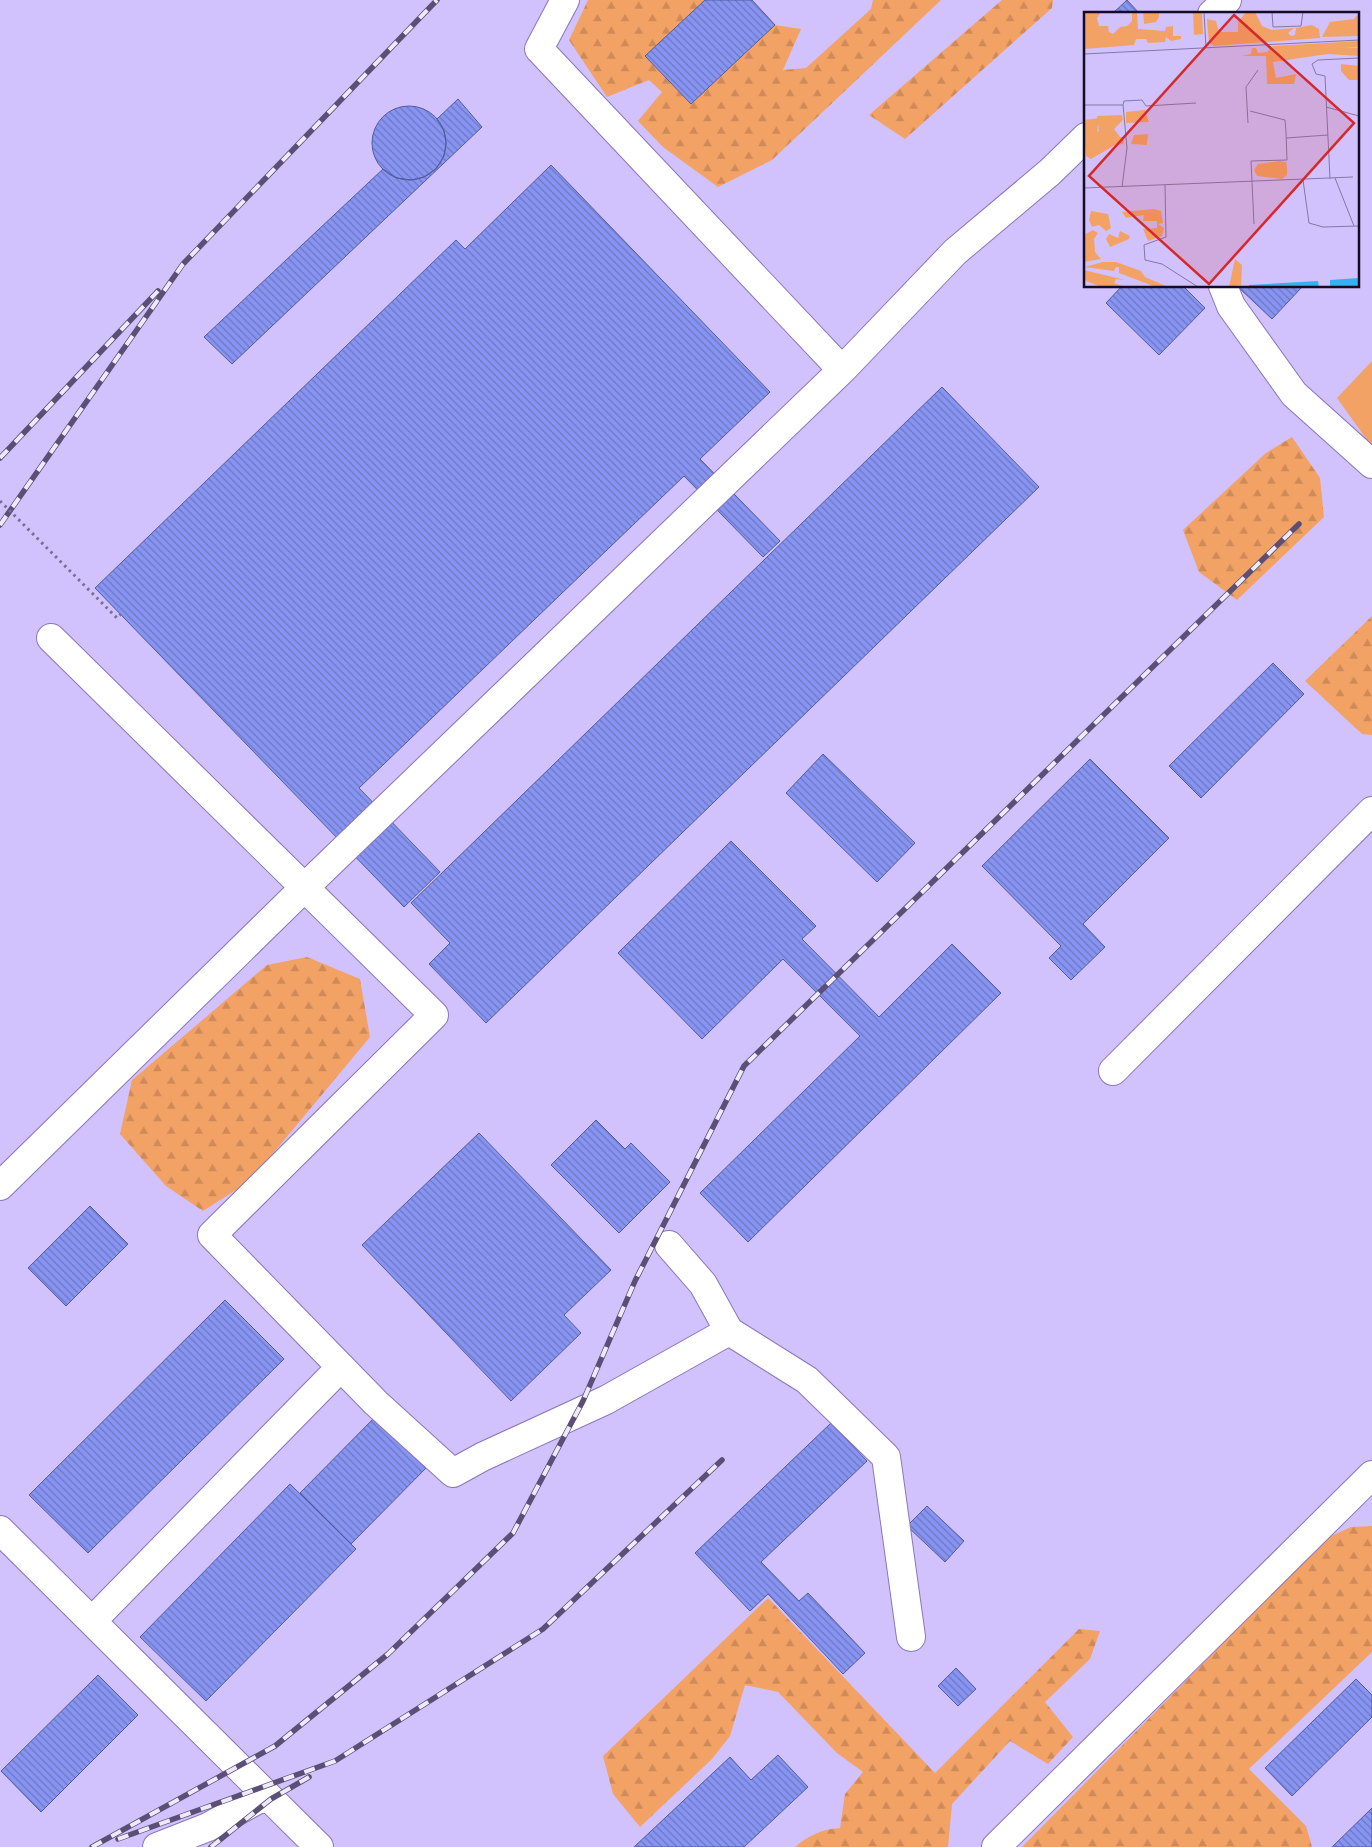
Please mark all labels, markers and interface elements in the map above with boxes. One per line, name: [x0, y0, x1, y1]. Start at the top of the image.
inset map: [1084, 12, 1360, 288]

